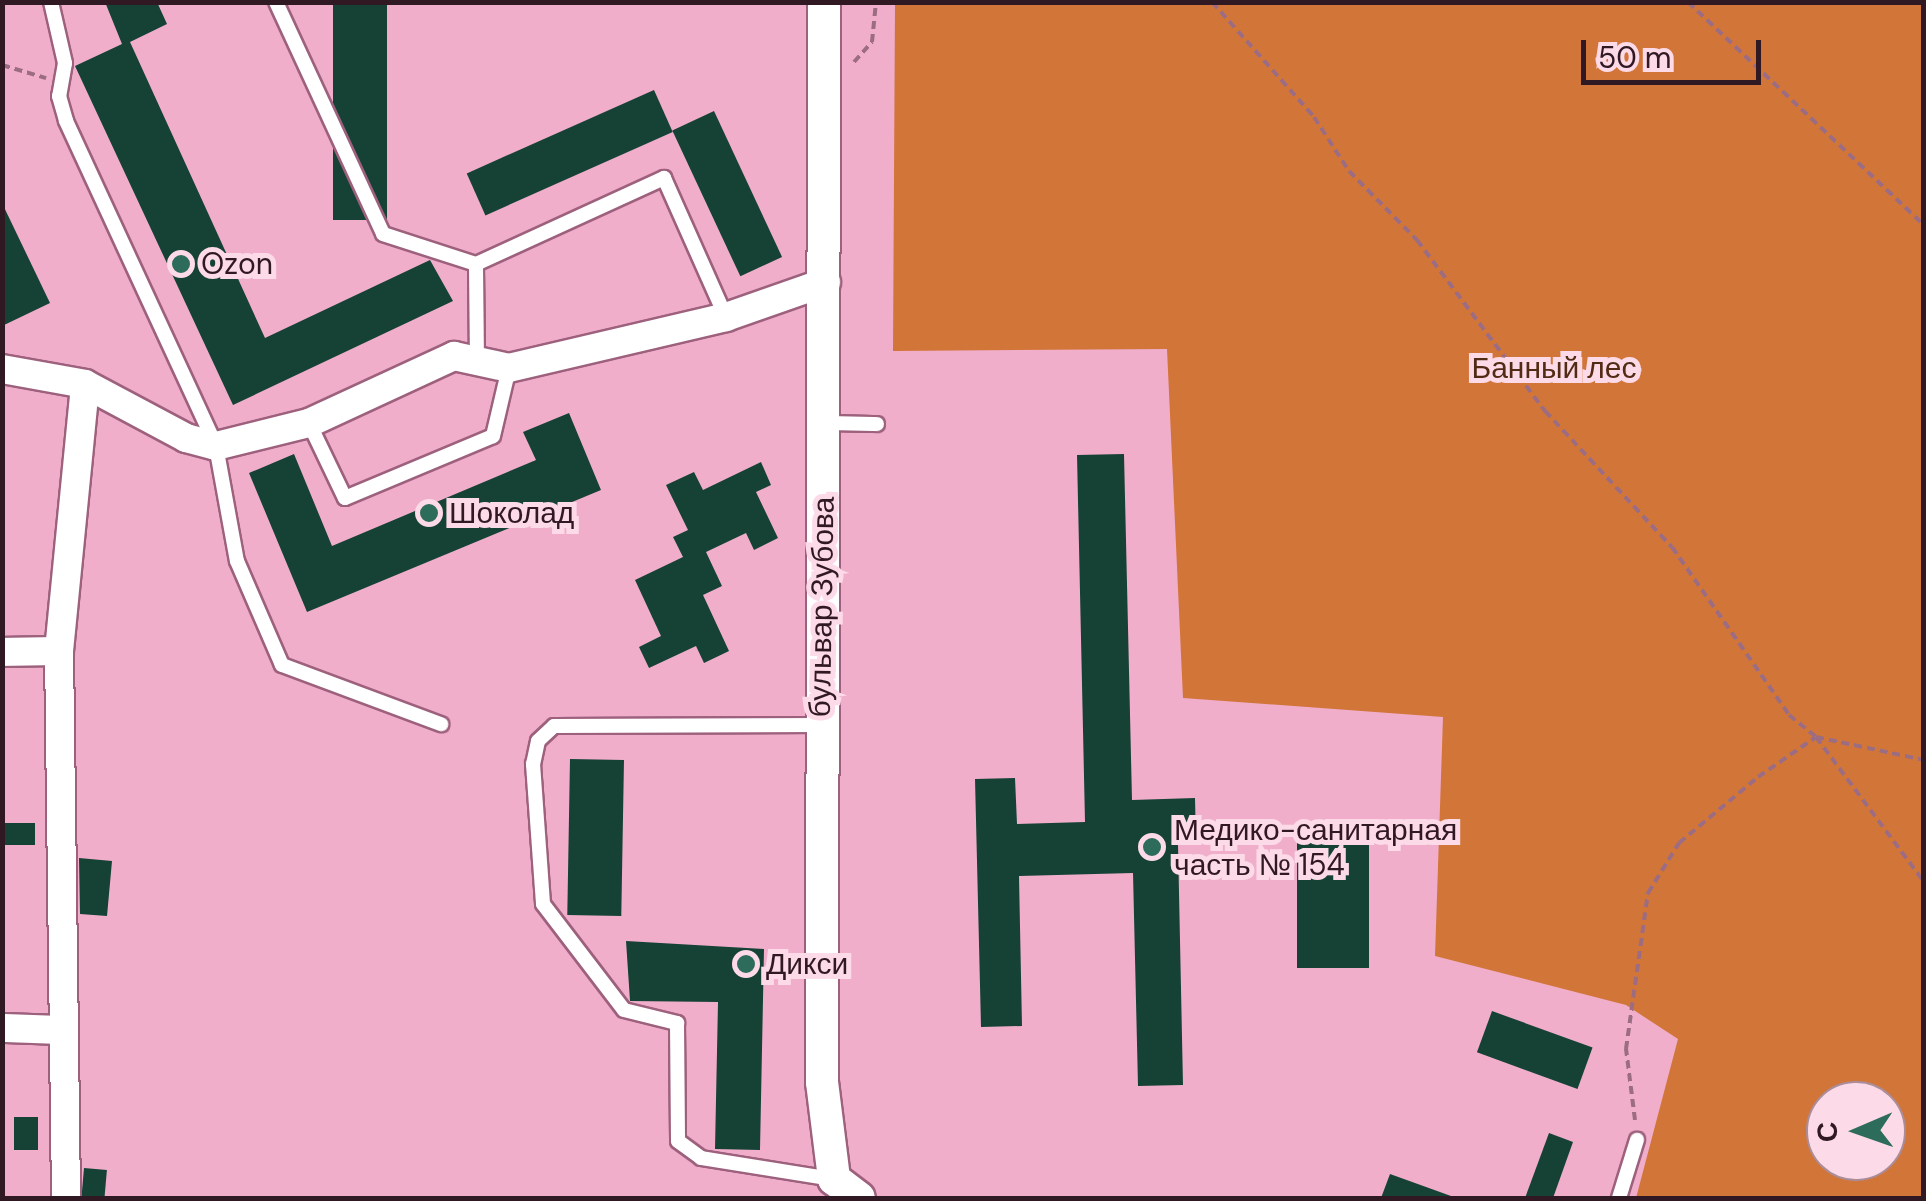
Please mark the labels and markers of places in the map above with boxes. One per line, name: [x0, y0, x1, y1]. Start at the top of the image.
place label: Ozon: [201, 246, 273, 282]
marker: Ozon: [170, 253, 192, 275]
place label: Шоколад: [449, 495, 574, 531]
marker: Шоколад: [418, 502, 440, 524]
place label: Медико-санитарная часть № 154: [1174, 812, 1457, 882]
marker: Медико-санитарная часть № 154: [1139, 834, 1165, 860]
place label: Дикси: [766, 946, 848, 982]
marker: Дикси: [735, 953, 757, 975]

